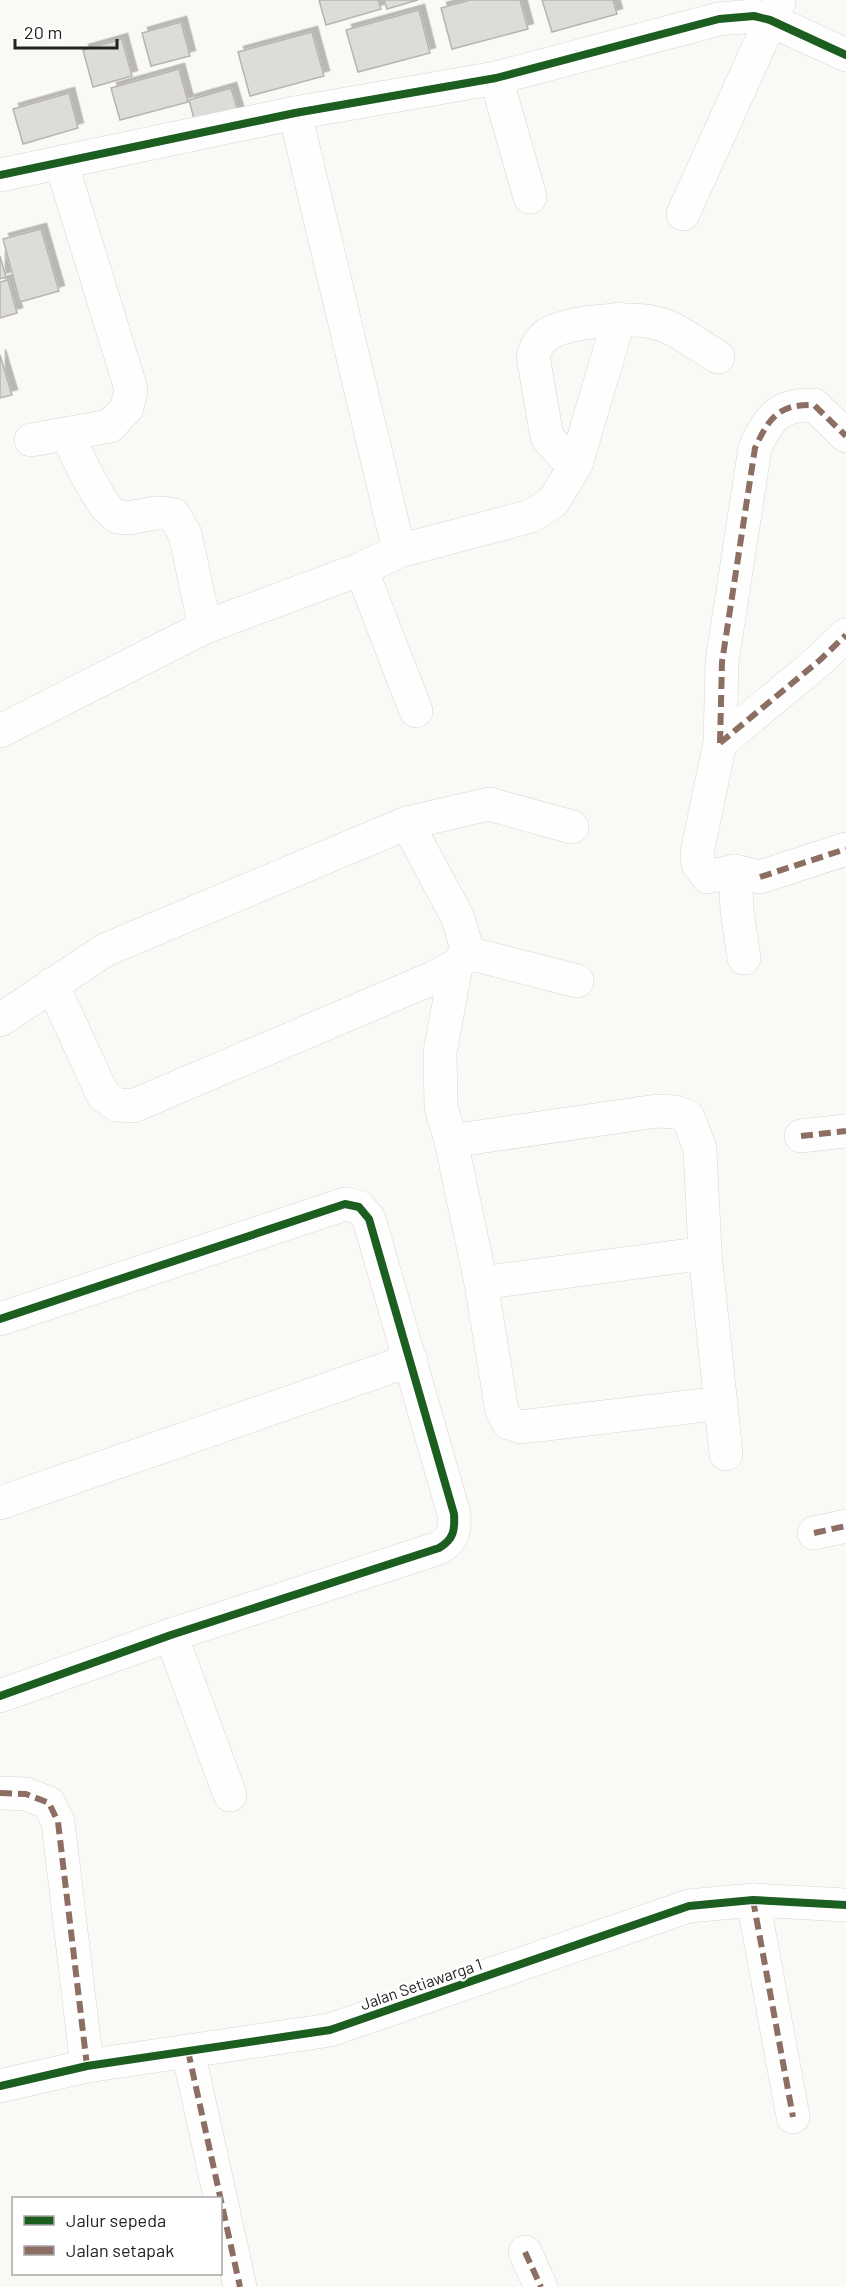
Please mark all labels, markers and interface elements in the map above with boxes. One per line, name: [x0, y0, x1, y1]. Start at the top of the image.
scale bar: [15, 12, 117, 50]
text: 20 m: [24, 21, 62, 43]
street label: Jalan Setiawarga 1: [357, 1954, 484, 2013]
legend: [12, 2197, 222, 2275]
text: Jalur sepeda: [66, 2209, 166, 2231]
text: Jalan setapak: [66, 2239, 174, 2261]

